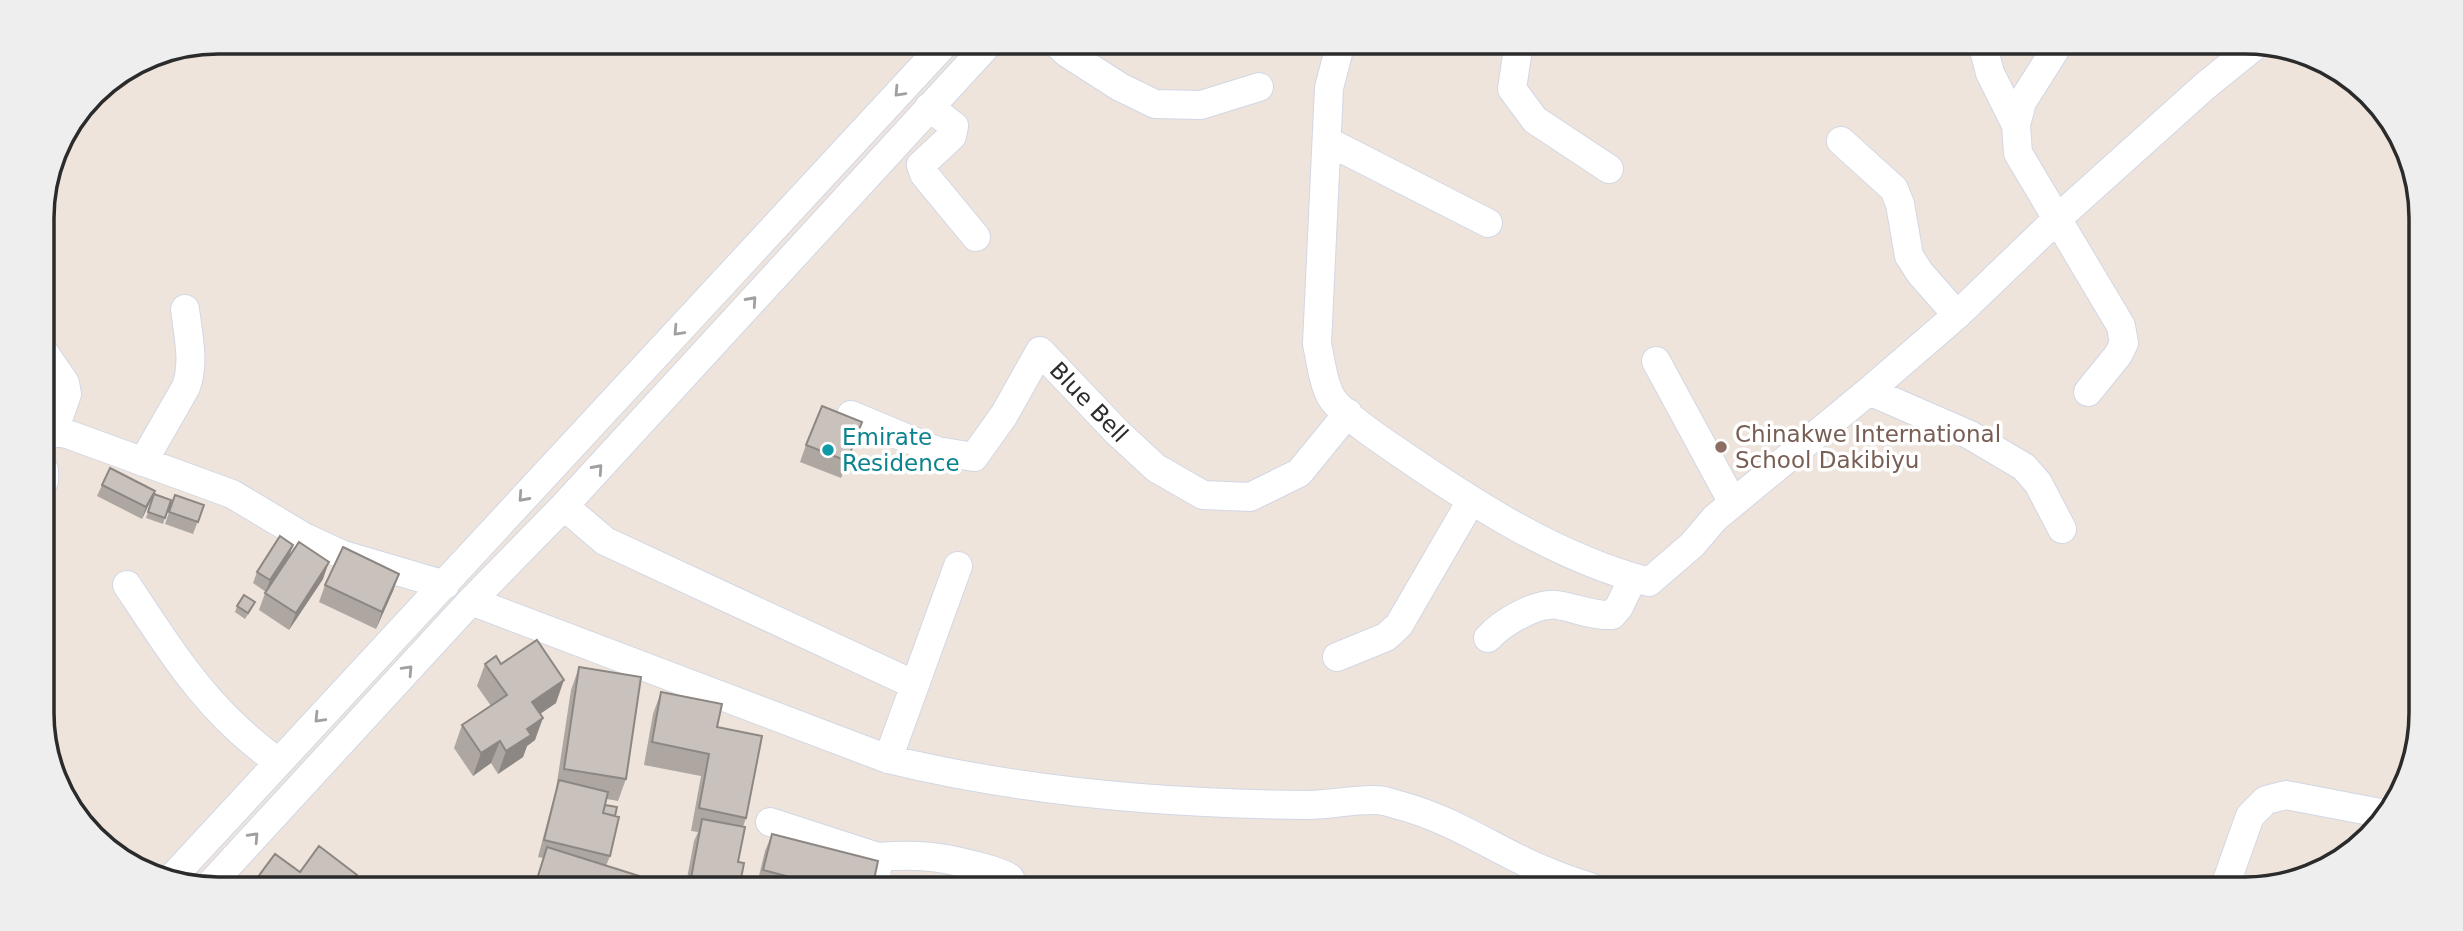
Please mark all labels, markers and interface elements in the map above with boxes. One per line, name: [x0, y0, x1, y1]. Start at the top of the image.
one-way arrow: [895, 84, 908, 97]
one-way arrow: [743, 296, 756, 309]
one-way arrow: [674, 322, 686, 335]
street label: Blue Bell: [1045, 357, 1133, 447]
place label: Chinakwe International School Dakibiyu: [1735, 421, 2001, 473]
place label: Emirate Residence: [842, 424, 960, 476]
marker: Chinakwe International School Dakibiyu: [1713, 439, 1729, 455]
marker: Emirate Residence: [820, 442, 836, 458]
one-way arrow: [590, 464, 603, 477]
one-way arrow: [519, 489, 532, 502]
one-way arrow: [400, 665, 412, 678]
one-way arrow: [314, 710, 327, 723]
one-way arrow: [246, 832, 258, 845]

